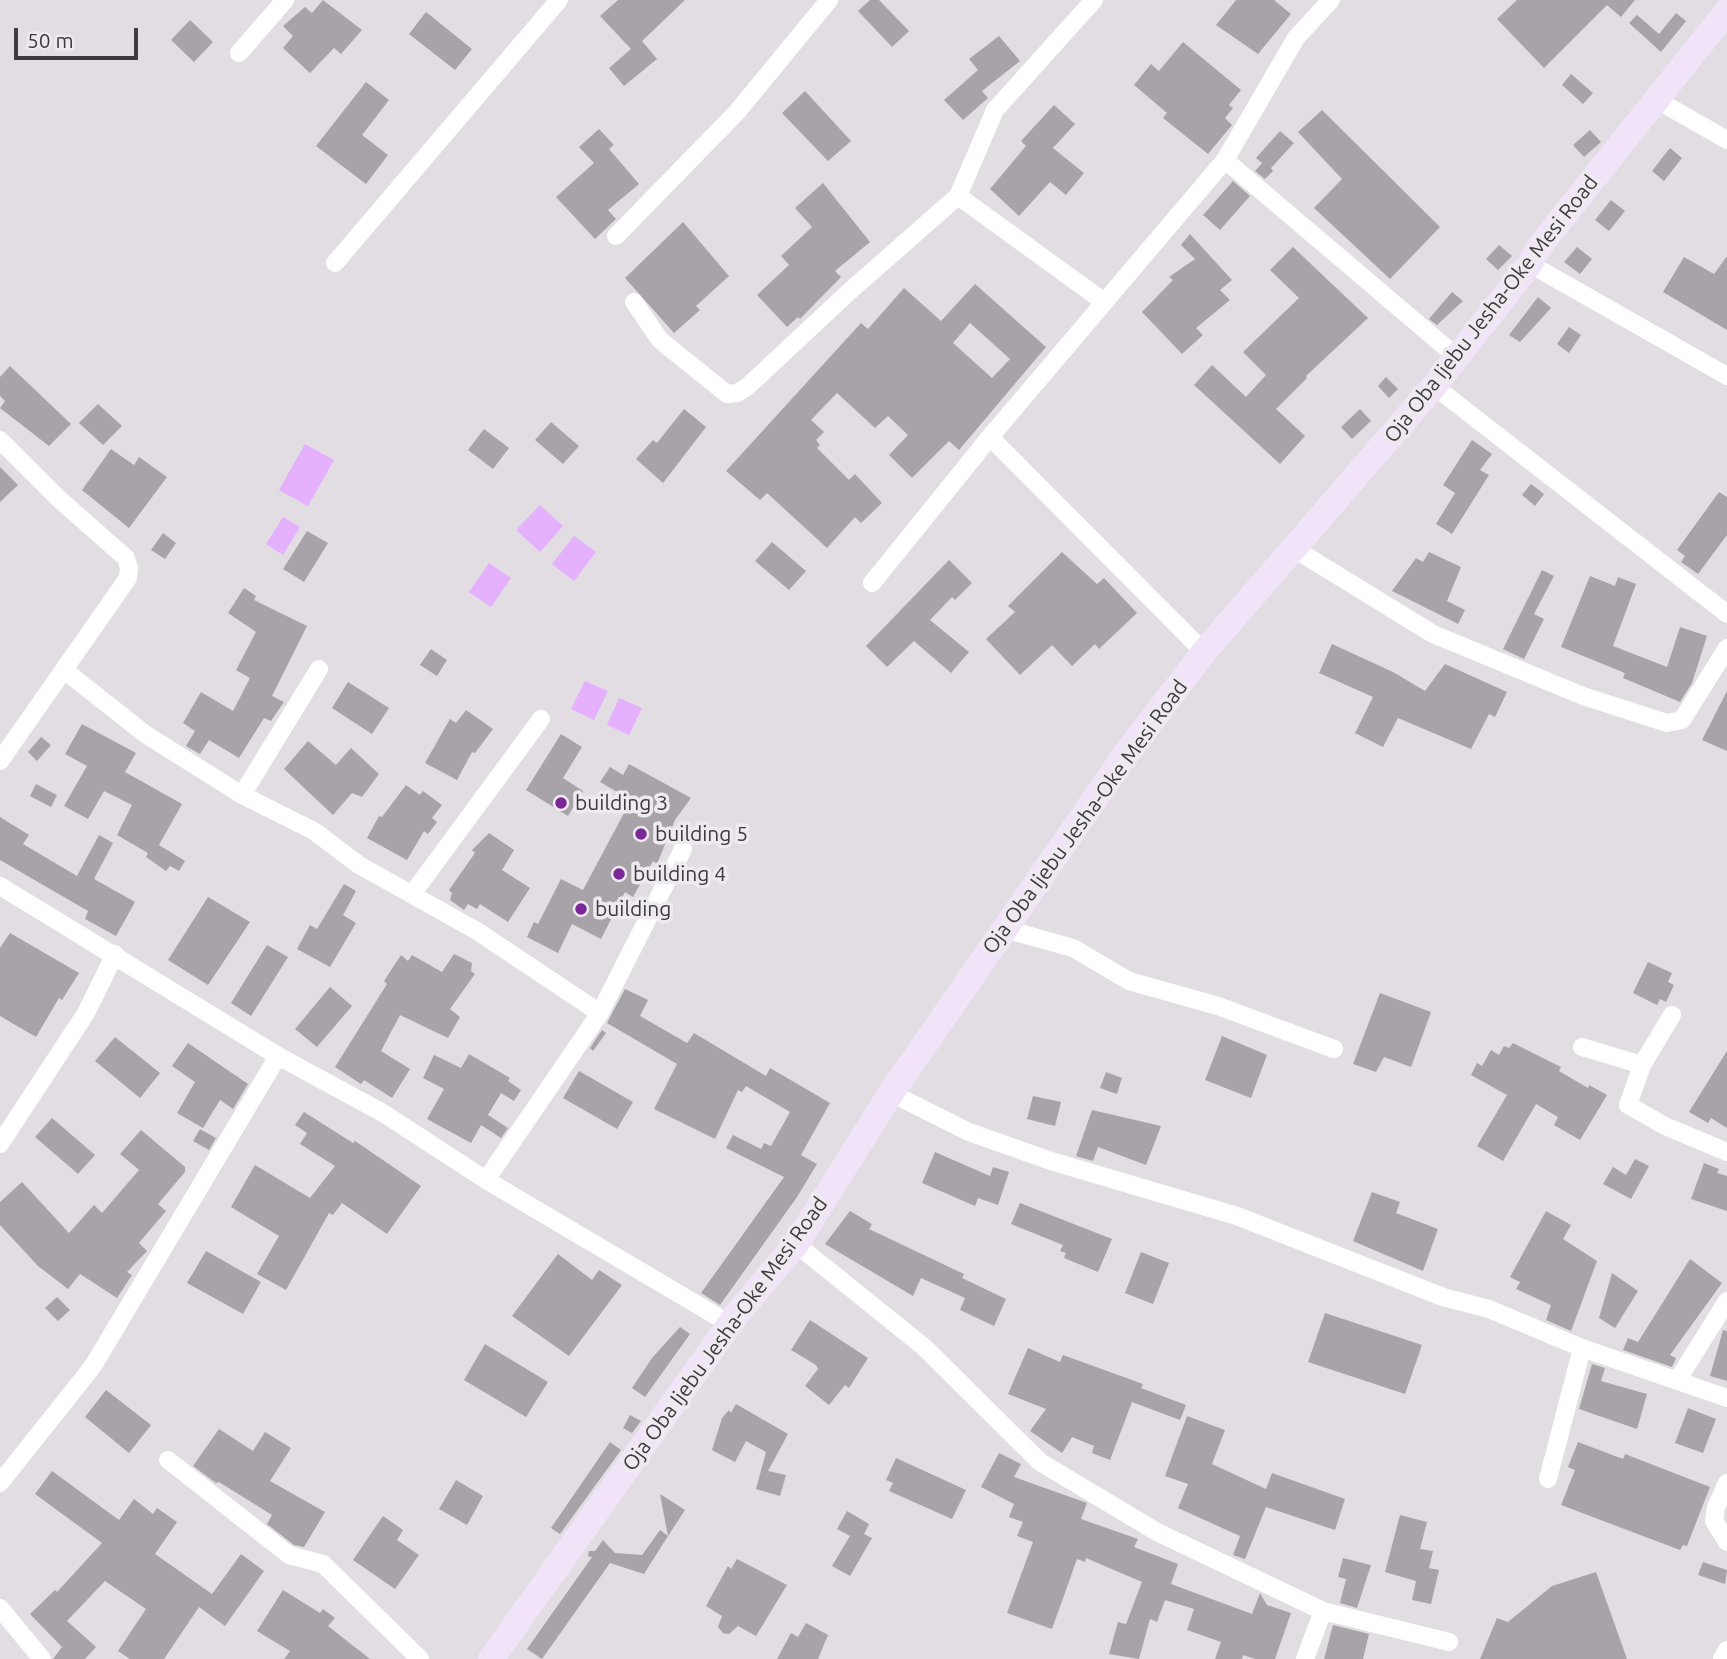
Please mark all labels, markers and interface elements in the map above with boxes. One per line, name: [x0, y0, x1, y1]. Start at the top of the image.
scale bar: [18, 14, 142, 58]
text: 50 m: [27, 28, 74, 52]
street label: Oja Oba Ijebu Jesha-Oke Mesi Road: [1379, 170, 1603, 448]
street label: Oja Oba Ijebu Jesha-Oke Mesi Road: [977, 675, 1193, 959]
place label: building 3: [575, 790, 668, 816]
marker: building 3: [553, 795, 569, 811]
place label: building 5: [655, 821, 748, 847]
marker: building 5: [633, 826, 649, 842]
place label: building 4: [633, 861, 726, 887]
marker: building 4: [611, 866, 627, 882]
place label: building: [595, 896, 671, 922]
marker: building: [573, 901, 589, 917]
street label: Oja Oba Ijebu Jesha-Oke Mesi Road: [617, 1192, 833, 1476]

